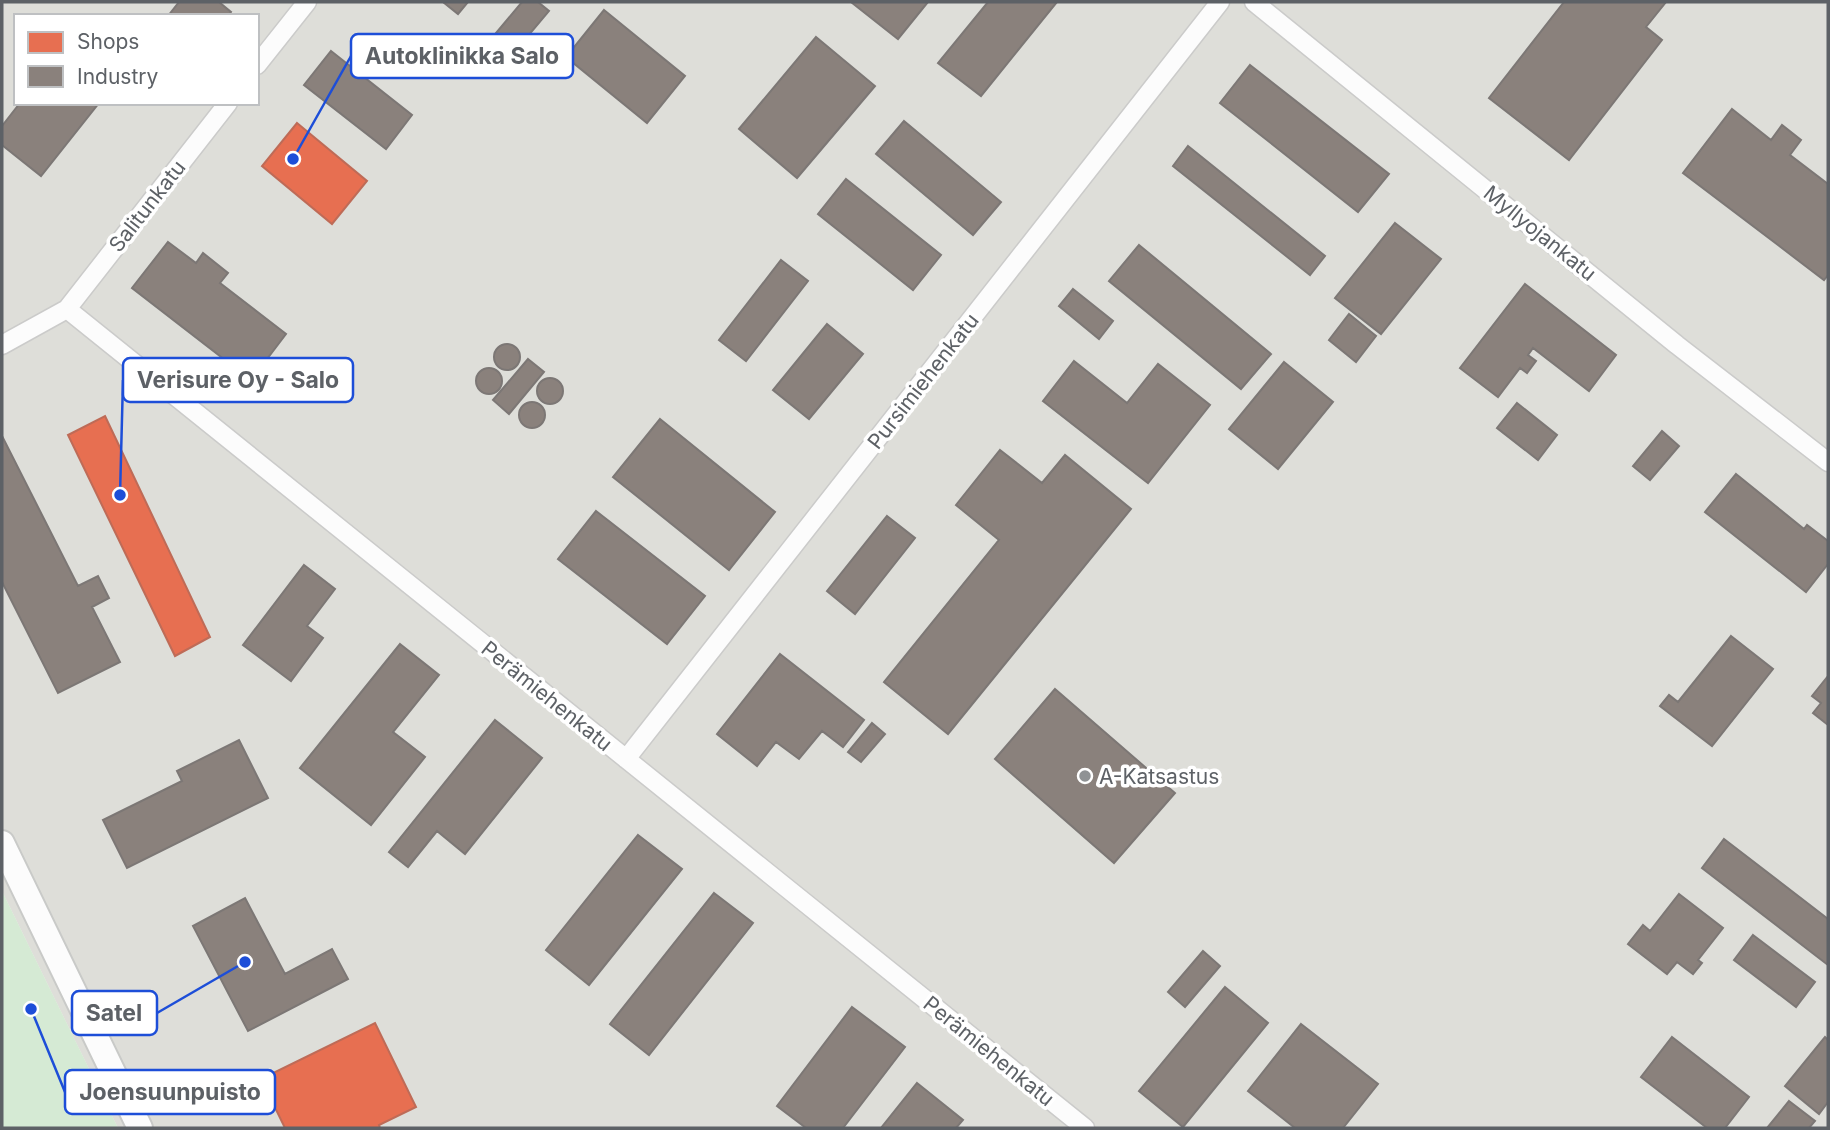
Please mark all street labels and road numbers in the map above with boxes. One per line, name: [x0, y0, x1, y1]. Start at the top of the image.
street label: Salitunkatu: [103, 155, 191, 257]
street label: Myllyojankatu: [1479, 180, 1601, 286]
street label: Pursimiehenkatu: [862, 308, 984, 454]
street label: Perämiehenkatu: [477, 636, 617, 756]
street label: Perämiehenkatu: [919, 991, 1059, 1111]

